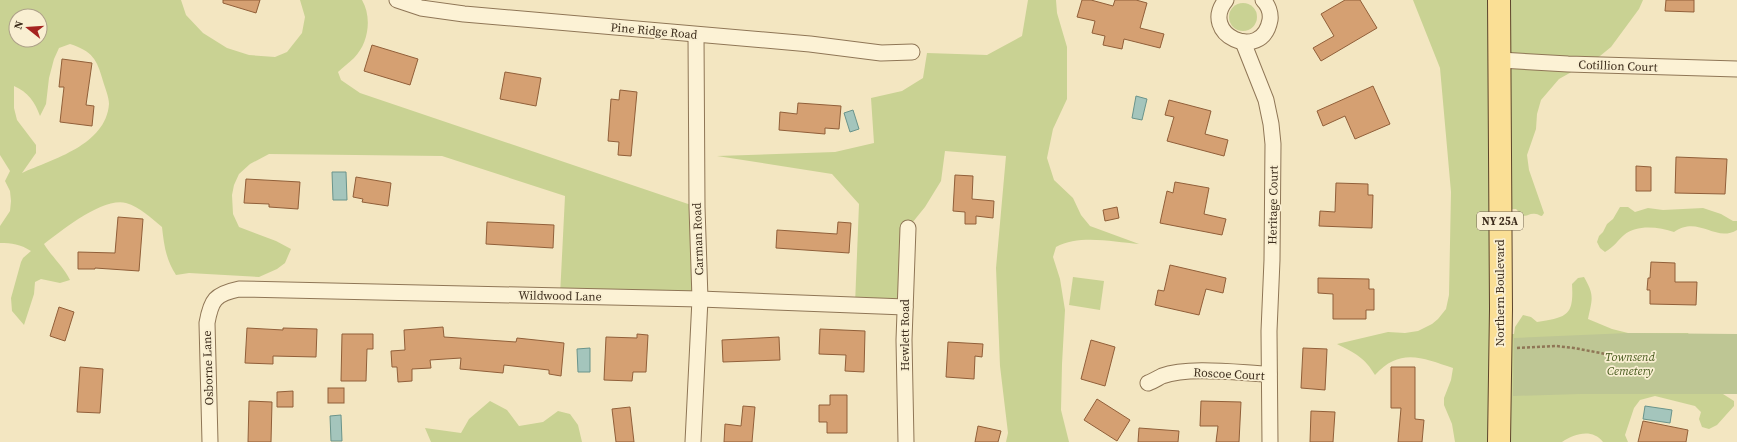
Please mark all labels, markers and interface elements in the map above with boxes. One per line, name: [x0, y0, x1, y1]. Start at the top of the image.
north arrow: [8, 8, 48, 48]
text: N: [11, 19, 27, 31]
street label: Pine Ridge Road: [610, 19, 698, 43]
street label: Cotillion Court: [1578, 57, 1658, 75]
street label: Heritage Court: [1264, 165, 1282, 245]
street label: Carman Road: [689, 202, 707, 276]
road number: NY 25A: [1477, 212, 1523, 230]
street label: Northern Boulevard: [1492, 239, 1508, 347]
street label: Wildwood Lane: [518, 287, 602, 305]
street label: Hewlett Road: [897, 299, 913, 371]
street label: Osborne Lane: [199, 330, 217, 406]
park label: Townsend Cemetery: [1605, 349, 1656, 379]
street label: Roscoe Court: [1193, 364, 1265, 384]

